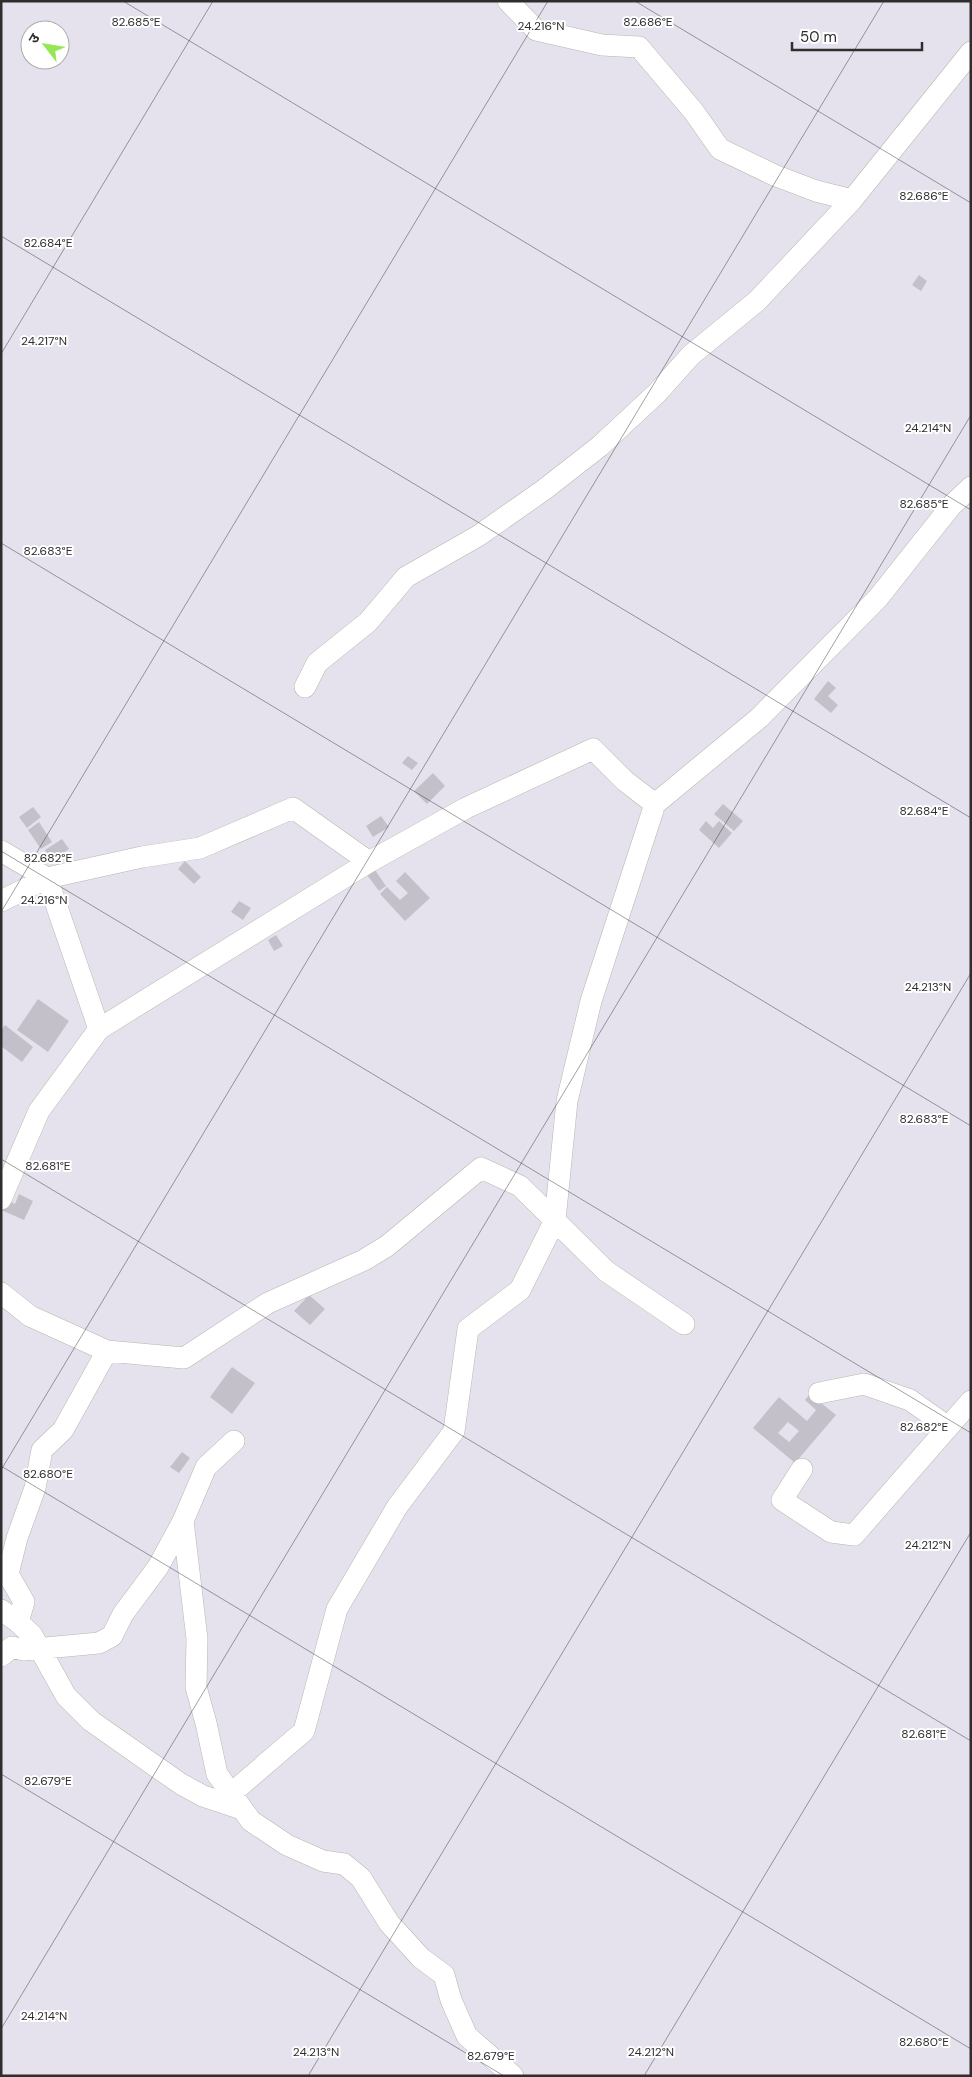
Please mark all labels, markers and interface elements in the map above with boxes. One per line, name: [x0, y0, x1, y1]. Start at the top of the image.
text: 82.685°E: [111, 14, 161, 30]
text: 82.686°E: [623, 14, 673, 30]
text: 24.216°N: [518, 18, 564, 34]
north arrow: [20, 20, 70, 70]
scale bar: [792, 20, 922, 52]
text: 50 m: [800, 27, 837, 47]
text: उ: [24, 29, 44, 46]
text: 82.686°E: [899, 188, 949, 204]
text: 82.684°E: [23, 235, 73, 251]
text: 24.217°N: [21, 333, 67, 349]
text: 24.214°N: [905, 420, 951, 436]
text: 82.685°E: [899, 496, 949, 512]
text: 82.683°E: [24, 543, 73, 559]
text: 82.684°E: [899, 803, 949, 819]
text: 82.682°E: [24, 850, 72, 866]
text: 24.216°N: [21, 892, 67, 908]
text: 24.213°N: [905, 979, 951, 995]
text: 82.683°E: [900, 1111, 949, 1127]
text: 82.681°E: [25, 1158, 71, 1174]
text: 82.682°E: [900, 1419, 948, 1435]
text: 82.680°E: [23, 1466, 73, 1482]
text: 24.212°N: [905, 1537, 951, 1553]
text: 82.681°E: [901, 1726, 947, 1742]
text: 82.679°E: [24, 1773, 72, 1789]
text: 24.214°N: [21, 2008, 67, 2024]
text: 82.680°E: [899, 2034, 949, 2050]
text: 24.213°N: [293, 2044, 339, 2060]
text: 24.212°N: [628, 2044, 674, 2060]
text: 82.679°E: [467, 2048, 515, 2064]

